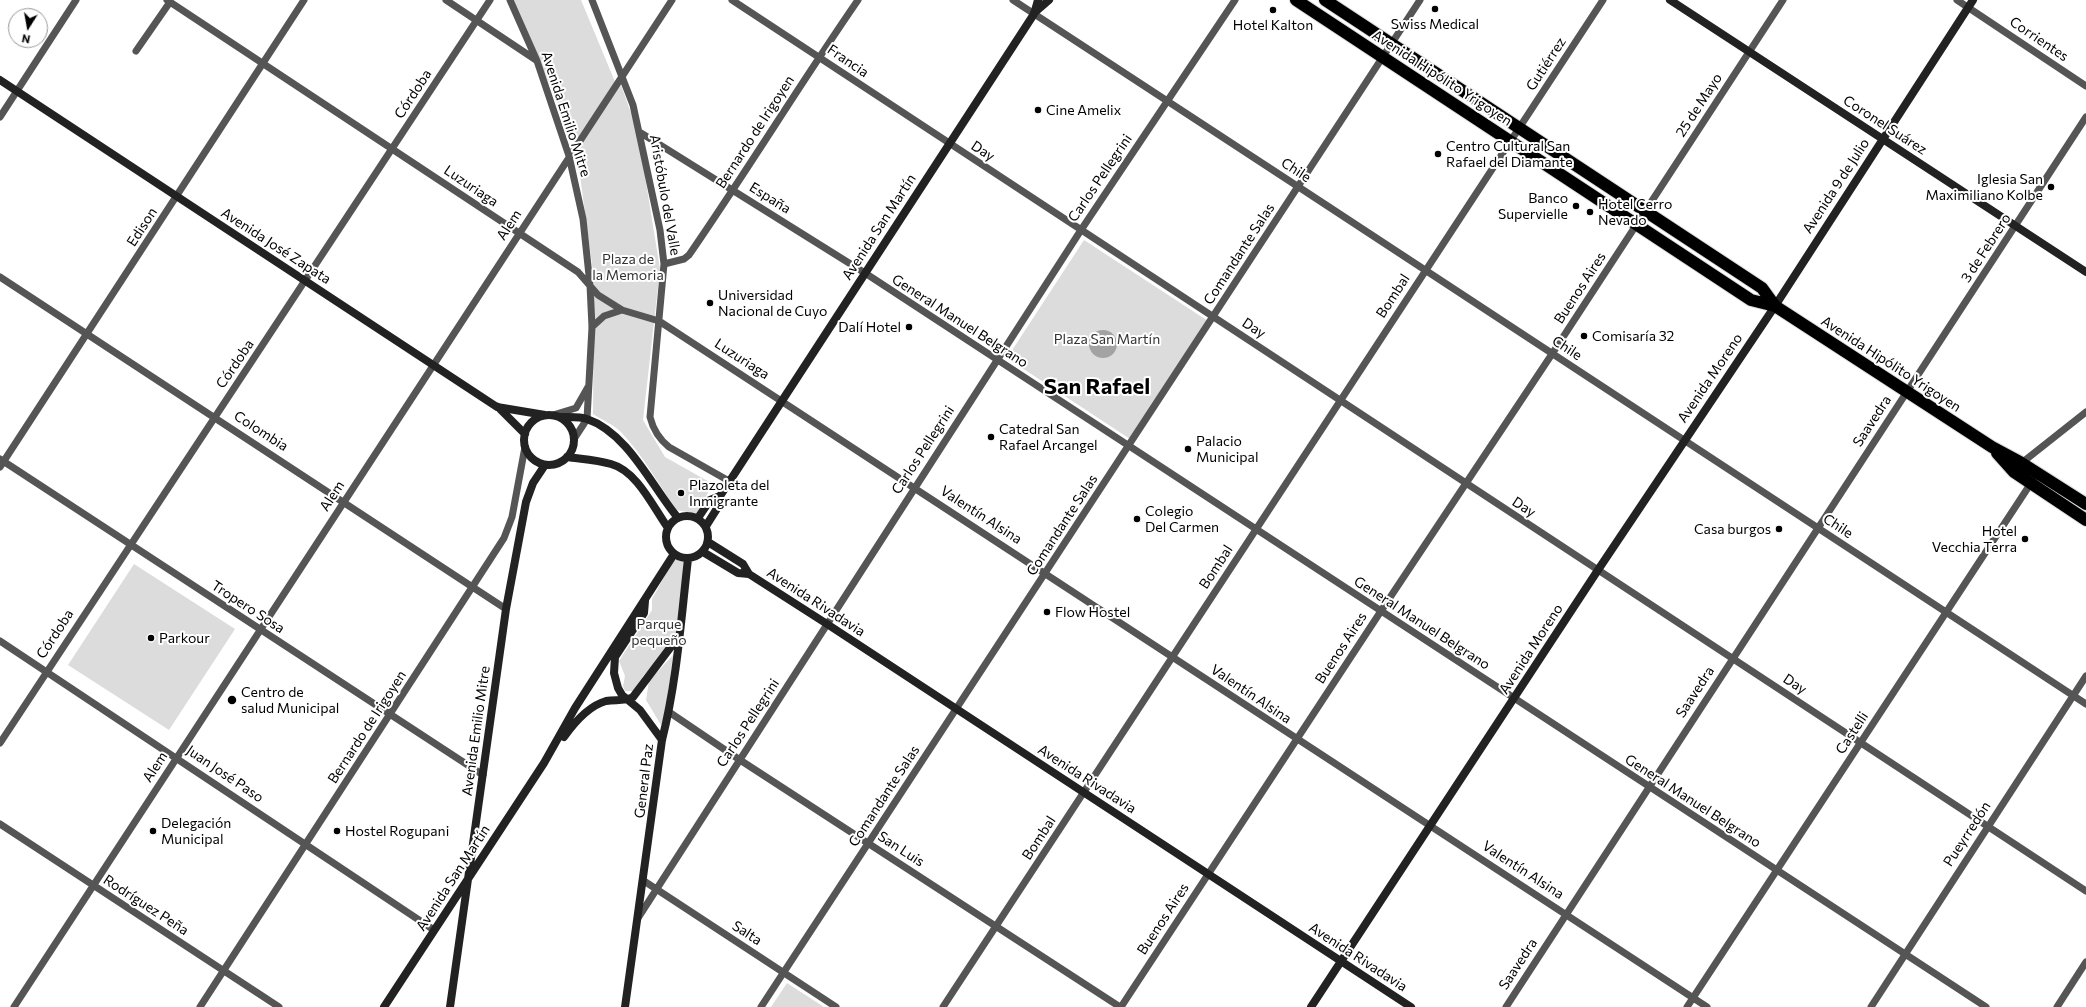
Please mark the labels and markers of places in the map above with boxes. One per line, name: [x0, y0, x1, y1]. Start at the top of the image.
marker: Swiss Medical: [1430, 4, 1440, 14]
marker: Hotel Kalton: [1268, 5, 1278, 15]
place label: Swiss Medical: [1391, 16, 1479, 32]
place label: Hotel Kalton: [1233, 17, 1313, 33]
place label: Cine Amelix: [1046, 102, 1121, 118]
marker: Cine Amelix: [1033, 105, 1043, 115]
place label: Centro Cultural San Rafael del Diamante: [1446, 138, 1573, 170]
marker: Centro Cultural San Rafael del Diamante: [1433, 149, 1443, 159]
place label: Iglesia San Maximiliano Kolbe: [1926, 171, 2043, 204]
marker: Iglesia San Maximiliano Kolbe: [2046, 182, 2056, 192]
place label: Banco Supervielle: [1498, 190, 1568, 222]
place label: Hotel Cerro Nevado: [1598, 196, 1672, 228]
marker: Banco Supervielle: [1571, 201, 1581, 211]
marker: Hotel Cerro Nevado: [1585, 207, 1595, 217]
place label: Universidad Nacional de Cuyo: [718, 287, 827, 320]
marker: Universidad Nacional de Cuyo: [705, 298, 715, 308]
place label: Dalí Hotel: [838, 319, 901, 335]
marker: Dalí Hotel: [904, 322, 914, 332]
place label: Comisaría 32: [1592, 328, 1674, 344]
marker: Comisaría 32: [1579, 331, 1589, 341]
place label: Catedral San Rafael Arcangel: [999, 421, 1098, 454]
marker: Catedral San Rafael Arcangel: [986, 432, 996, 442]
place label: Palacio Municipal: [1196, 433, 1258, 466]
marker: Palacio Municipal: [1183, 444, 1193, 454]
place label: Plazoleta del Inmigrante: [689, 477, 770, 510]
marker: Plazoleta del Inmigrante: [676, 488, 686, 498]
place label: Colegio Del Carmen: [1145, 503, 1219, 536]
marker: Colegio Del Carmen: [1132, 514, 1142, 524]
place label: Casa burgos: [1694, 521, 1771, 537]
place label: Hotel Vecchia Terra: [1932, 523, 2017, 556]
marker: Casa burgos: [1774, 524, 1784, 534]
marker: Hotel Vecchia Terra: [2020, 534, 2030, 544]
place label: Flow Hostel: [1055, 604, 1130, 620]
marker: Flow Hostel: [1042, 607, 1052, 617]
place label: Parkour: [159, 630, 210, 646]
marker: Parkour: [146, 633, 156, 643]
place label: Centro de salud Municipal: [241, 684, 339, 716]
marker: Centro de salud Municipal: [226, 694, 238, 706]
place label: Delegación Municipal: [161, 815, 231, 848]
place label: Hostel Rogupani: [345, 823, 449, 839]
marker: Delegación Municipal: [148, 826, 158, 836]
marker: Hostel Rogupani: [332, 826, 342, 836]

